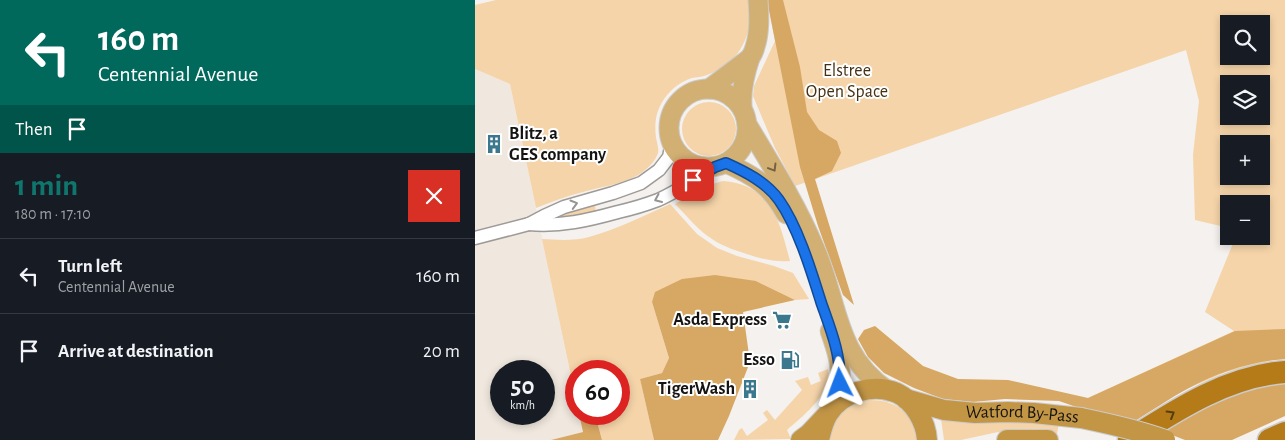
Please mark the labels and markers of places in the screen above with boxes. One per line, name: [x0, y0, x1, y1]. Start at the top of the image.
place label: Blitz, a GES company: [509, 125, 607, 164]
building icon: Blitz, a GES company: [483, 133, 505, 155]
pin: [672, 159, 714, 201]
supermarket icon: Asda Express: [771, 309, 793, 331]
place label: Asda Express: [673, 311, 767, 329]
fuel station icon: Esso: [779, 349, 801, 371]
place label: Esso: [743, 351, 775, 369]
building icon: TigerWash: [739, 378, 761, 400]
place label: TigerWash: [658, 380, 735, 398]

